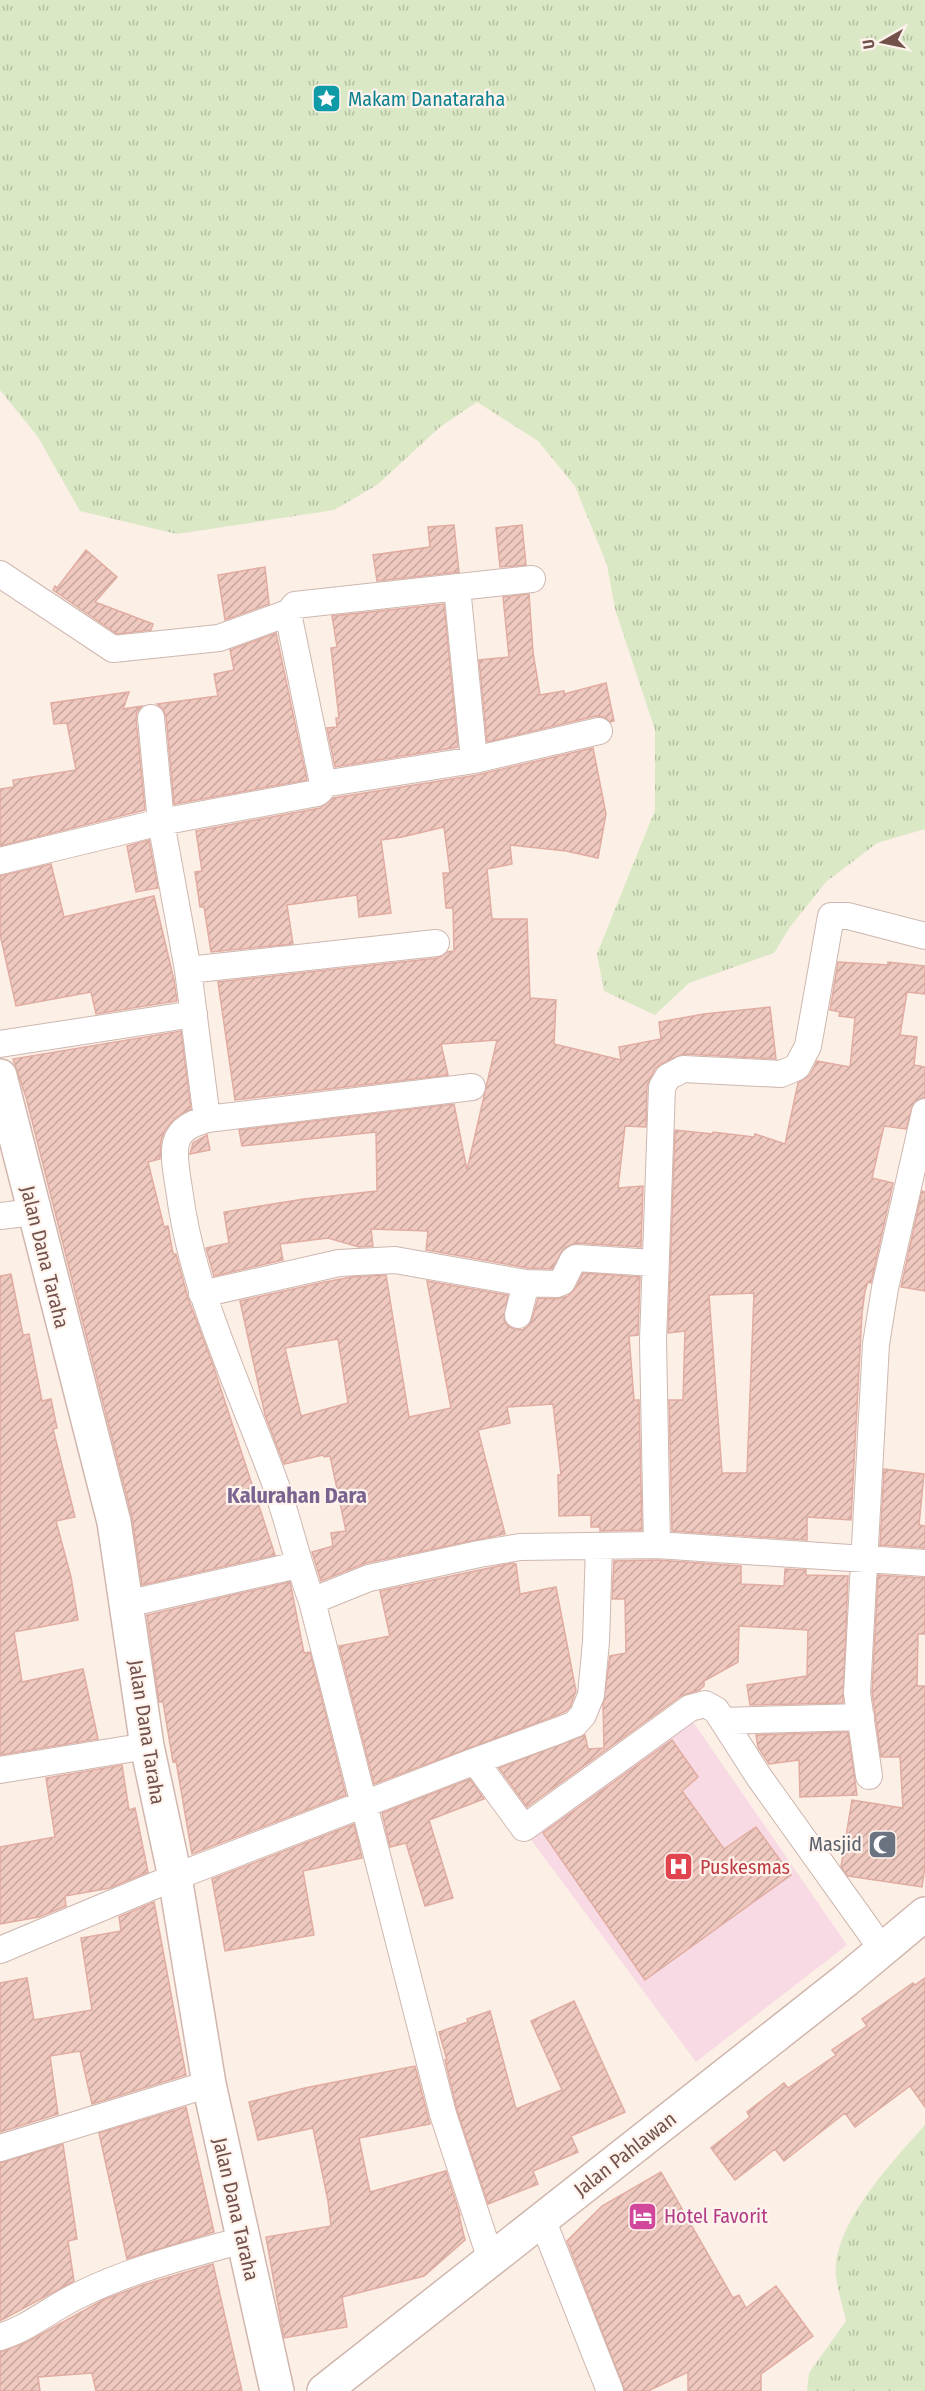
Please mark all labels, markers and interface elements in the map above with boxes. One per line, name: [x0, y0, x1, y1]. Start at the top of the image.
north arrow: [853, 12, 913, 72]
text: U: [859, 38, 879, 50]
place icon: Makam Danataraha: [311, 83, 343, 115]
place label: Makam Danataraha: [348, 87, 505, 111]
street label: Jalan Dana Taraha: [16, 1183, 74, 1331]
district label: Kalurahan Dara: [227, 1482, 367, 1509]
street label: Jalan Dana Taraha: [124, 1658, 170, 1806]
mosque icon: Masjid: [867, 1828, 899, 1860]
place label: Masjid: [809, 1832, 862, 1856]
hospital icon: Puskesmas: [663, 1851, 695, 1883]
place label: Puskesmas: [700, 1855, 790, 1879]
street label: Jalan Pahlawan: [569, 2107, 681, 2201]
street label: Jalan Dana Taraha: [208, 2135, 264, 2283]
hotel icon: Hotel Favorit: [627, 2200, 659, 2232]
place label: Hotel Favorit: [664, 2204, 768, 2228]

